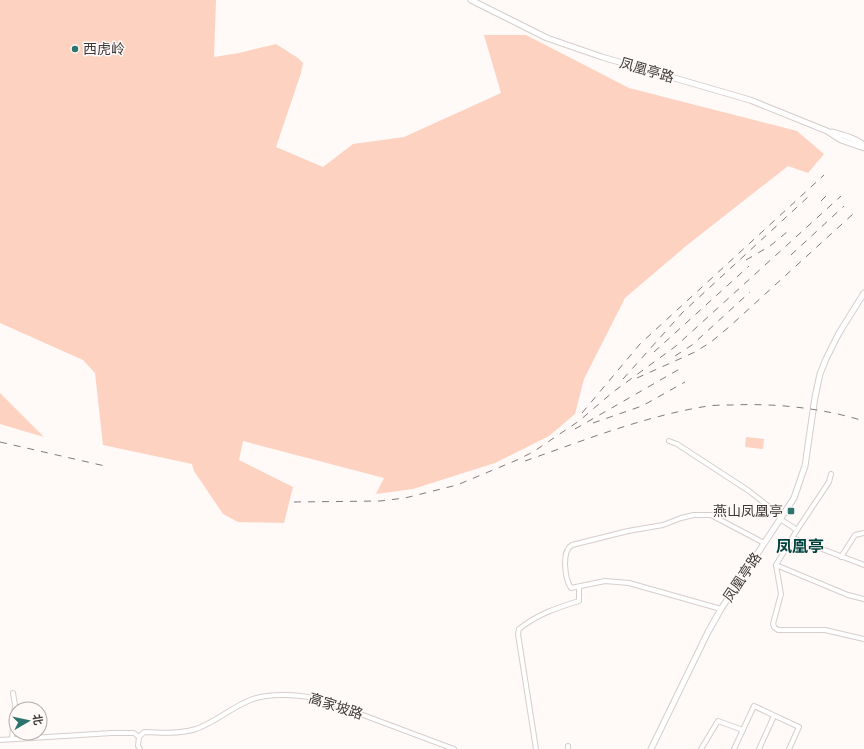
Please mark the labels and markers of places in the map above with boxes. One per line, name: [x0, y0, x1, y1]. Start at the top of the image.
place label: 西虎岭: [83, 39, 125, 59]
marker: 西虎岭: [70, 44, 80, 54]
place label: 燕山凤凰亭: [713, 501, 783, 521]
marker: 燕山凤凰亭: [786, 506, 796, 516]

